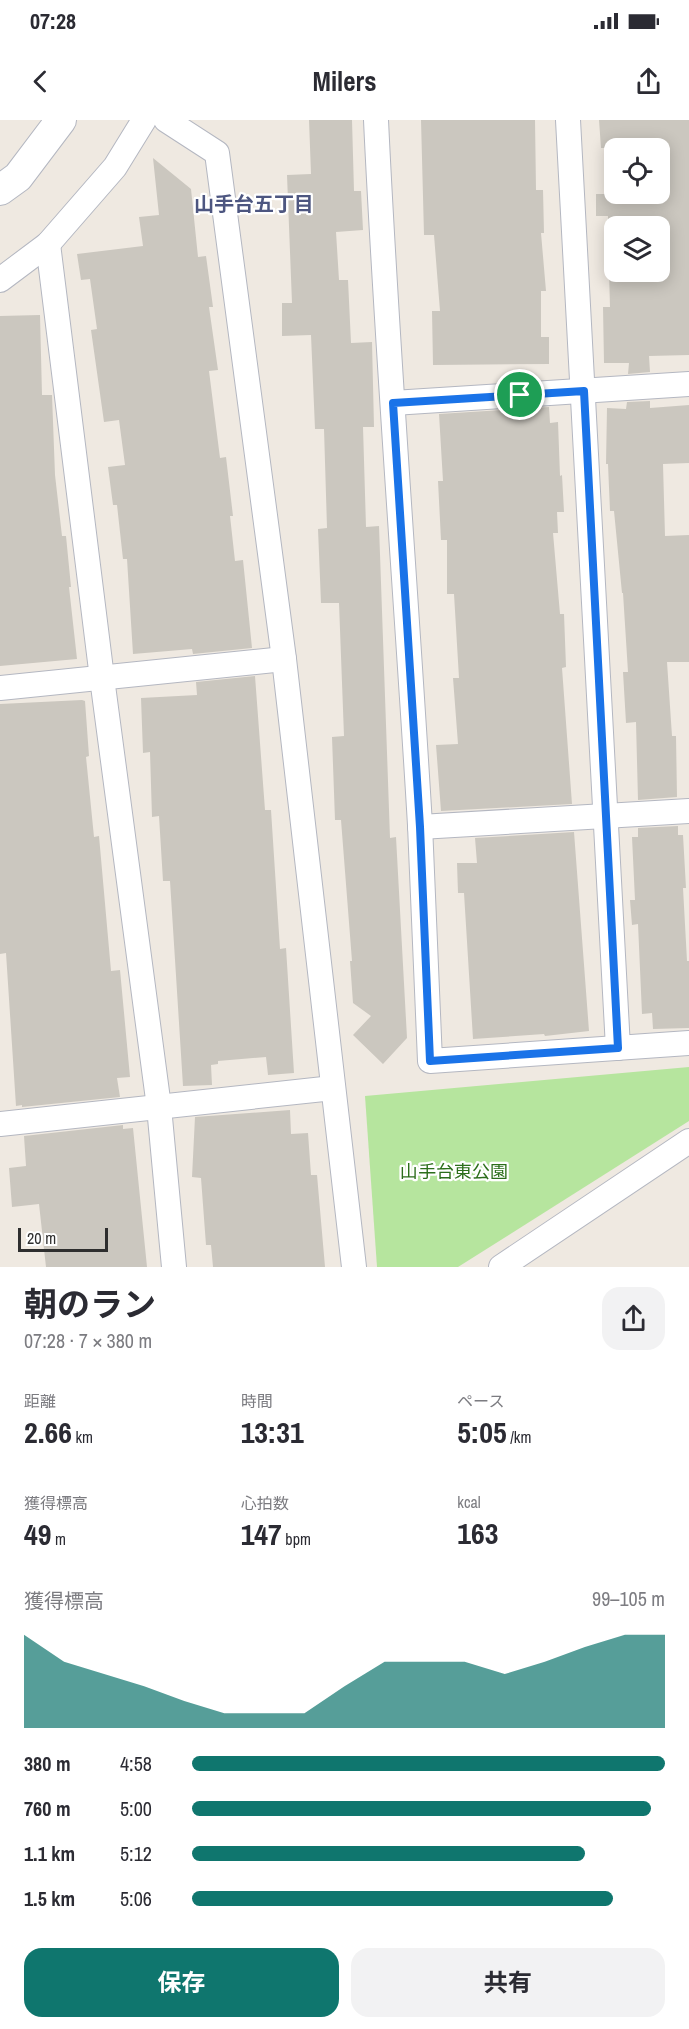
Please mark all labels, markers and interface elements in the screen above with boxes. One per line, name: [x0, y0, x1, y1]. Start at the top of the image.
text: 07:28: [30, 6, 76, 36]
text: Milers: [313, 63, 377, 99]
icon: back: [24, 65, 57, 98]
icon: share: [632, 65, 665, 98]
map controls: [604, 138, 670, 282]
button: locate: [604, 138, 670, 204]
district label: 山手台五丁目: [194, 190, 314, 217]
button: layers: [604, 216, 670, 282]
pin: [494, 369, 545, 420]
icon: arrive: [503, 378, 536, 411]
park label: 山手台東公園: [400, 1159, 508, 1184]
scale bar: [18, 1225, 108, 1252]
text: 20 m: [27, 1227, 56, 1249]
text: 朝のラン: [24, 1282, 156, 1326]
button: share: [602, 1287, 665, 1350]
text: 07:28 · 7 × 380 m: [24, 1327, 152, 1354]
text: 距離: [24, 1390, 56, 1412]
text: 時間: [241, 1390, 273, 1412]
text: ペース: [457, 1390, 505, 1412]
text: 2.66: [24, 1412, 72, 1452]
text: 13:31: [241, 1412, 304, 1452]
text: 5:05: [457, 1412, 507, 1452]
text: km: [72, 1426, 93, 1448]
text: /km: [507, 1426, 531, 1448]
text: kcal: [457, 1491, 481, 1513]
text: 獲得標高: [24, 1492, 88, 1514]
text: 心拍数: [241, 1492, 289, 1514]
text: 163: [457, 1513, 498, 1553]
text: 49: [24, 1514, 51, 1554]
text: 147: [241, 1514, 282, 1554]
text: m: [51, 1528, 66, 1550]
text: bpm: [282, 1528, 311, 1550]
text: 99–105 m: [592, 1585, 665, 1612]
text: 獲得標高: [24, 1587, 104, 1614]
text: 380 m: [24, 1750, 71, 1777]
text: 4:58: [120, 1750, 152, 1777]
text: 760 m: [24, 1795, 71, 1822]
text: 5:00: [120, 1795, 152, 1822]
text: 1.1 km: [24, 1840, 75, 1867]
text: 5:12: [120, 1840, 152, 1867]
text: 1.5 km: [24, 1885, 75, 1912]
text: 5:06: [120, 1885, 152, 1912]
button: 保存: [24, 1948, 339, 2017]
button: 共有: [351, 1948, 665, 2017]

